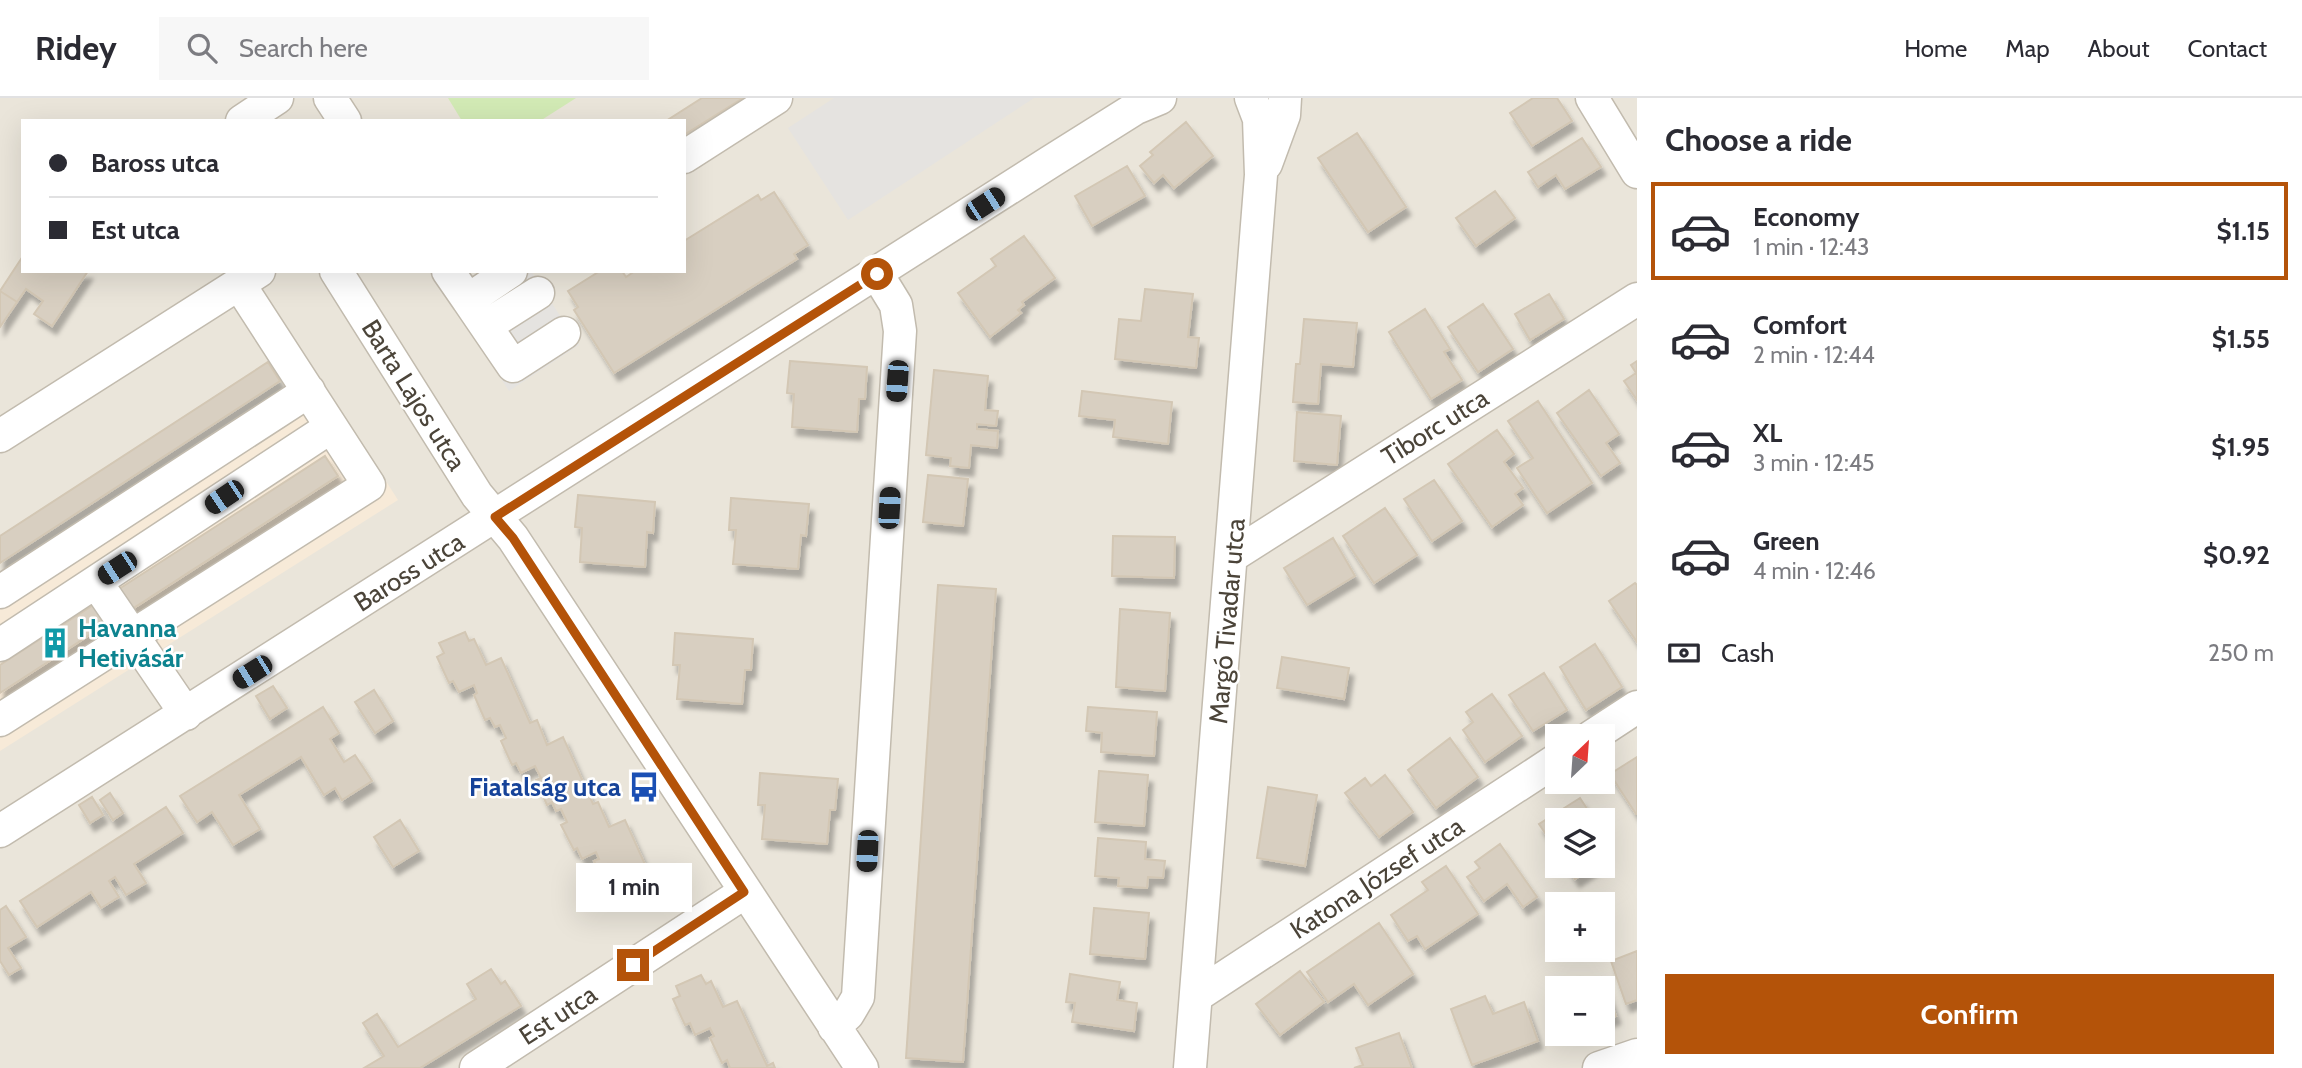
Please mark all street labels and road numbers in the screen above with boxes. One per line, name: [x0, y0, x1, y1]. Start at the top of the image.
street label: Barta Lajos utca: [355, 314, 473, 477]
street label: Tiborc utca: [1376, 381, 1495, 472]
street label: Margó Tivadar utca: [1202, 516, 1252, 725]
street label: Baross utca: [348, 525, 471, 618]
street label: Katona József utca: [1284, 810, 1470, 946]
street label: Est utca: [513, 978, 603, 1052]

